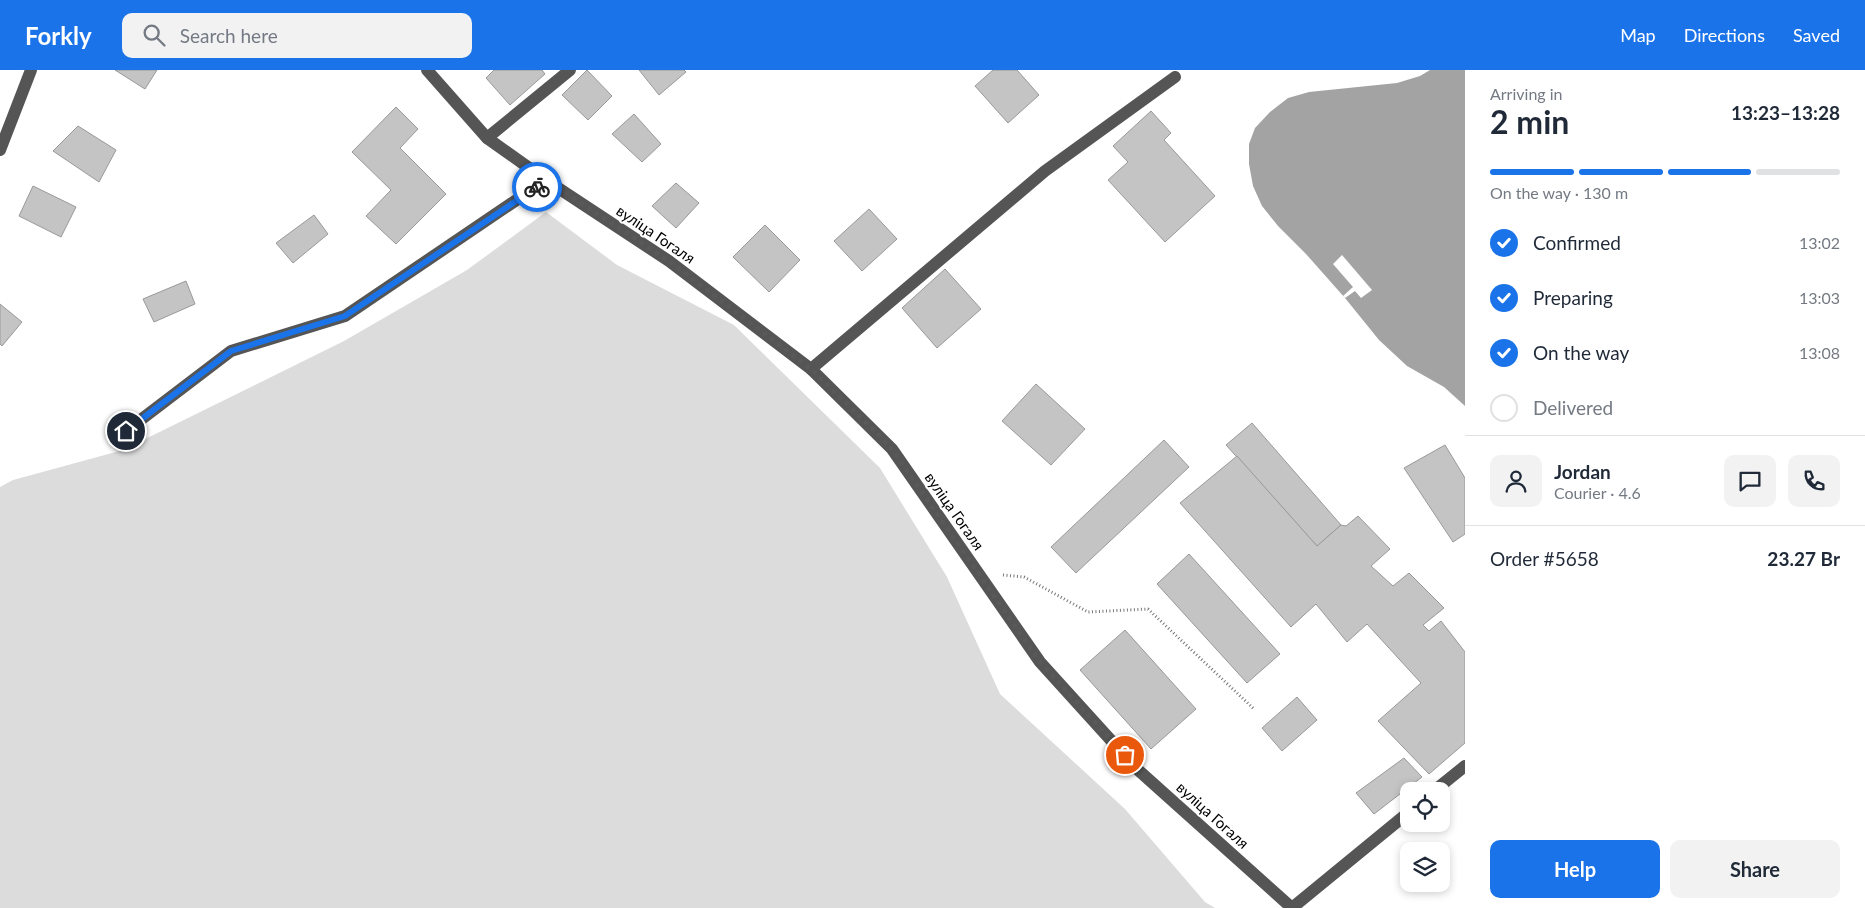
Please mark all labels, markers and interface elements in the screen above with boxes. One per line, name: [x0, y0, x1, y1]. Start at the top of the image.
search box: [122, 13, 472, 58]
text: Forkly: [25, 21, 92, 50]
icon: search: [140, 21, 168, 49]
text: Search here: [180, 24, 278, 47]
text: Map: [1620, 24, 1656, 46]
text: Directions: [1684, 24, 1765, 46]
text: Saved: [1793, 24, 1840, 46]
text: Arriving in: [1490, 84, 1563, 103]
text: 13:23–13:28: [1731, 101, 1840, 124]
text: 2 min: [1490, 102, 1569, 141]
courier: [512, 162, 562, 212]
icon: bike: [523, 173, 551, 201]
text: On the way · 130 m: [1490, 183, 1628, 202]
street label: вуліца Гогаля: [613, 201, 699, 267]
icon: check: [1490, 229, 1518, 257]
text: Confirmed: [1533, 231, 1621, 254]
text: 13:02: [1799, 233, 1840, 252]
icon: check: [1490, 284, 1518, 312]
text: Preparing: [1533, 286, 1613, 309]
text: 13:03: [1799, 288, 1840, 307]
icon: check: [1490, 339, 1518, 367]
text: On the way: [1533, 341, 1629, 364]
text: 13:08: [1799, 343, 1840, 362]
text: Delivered: [1533, 396, 1613, 419]
pin: [105, 410, 147, 452]
icon: home: [112, 417, 140, 445]
button: person: [1490, 455, 1542, 507]
button: chat: [1724, 455, 1776, 507]
button: phone: [1788, 455, 1840, 507]
text: Jordan: [1554, 460, 1611, 483]
street label: вуліца Гогаля: [922, 469, 988, 553]
text: Courier · 4.6: [1554, 483, 1641, 502]
text: Order #5658: [1490, 547, 1599, 570]
text: 23.27 Br: [1767, 547, 1840, 570]
pin: [1104, 734, 1146, 776]
icon: bag: [1111, 741, 1139, 769]
street label: вуліца Гогаля: [1173, 778, 1253, 852]
map controls: [1400, 782, 1450, 892]
button: locate: [1400, 782, 1450, 832]
button: Help: [1490, 840, 1660, 898]
button: Share: [1670, 840, 1840, 898]
button: layers: [1400, 842, 1450, 892]

